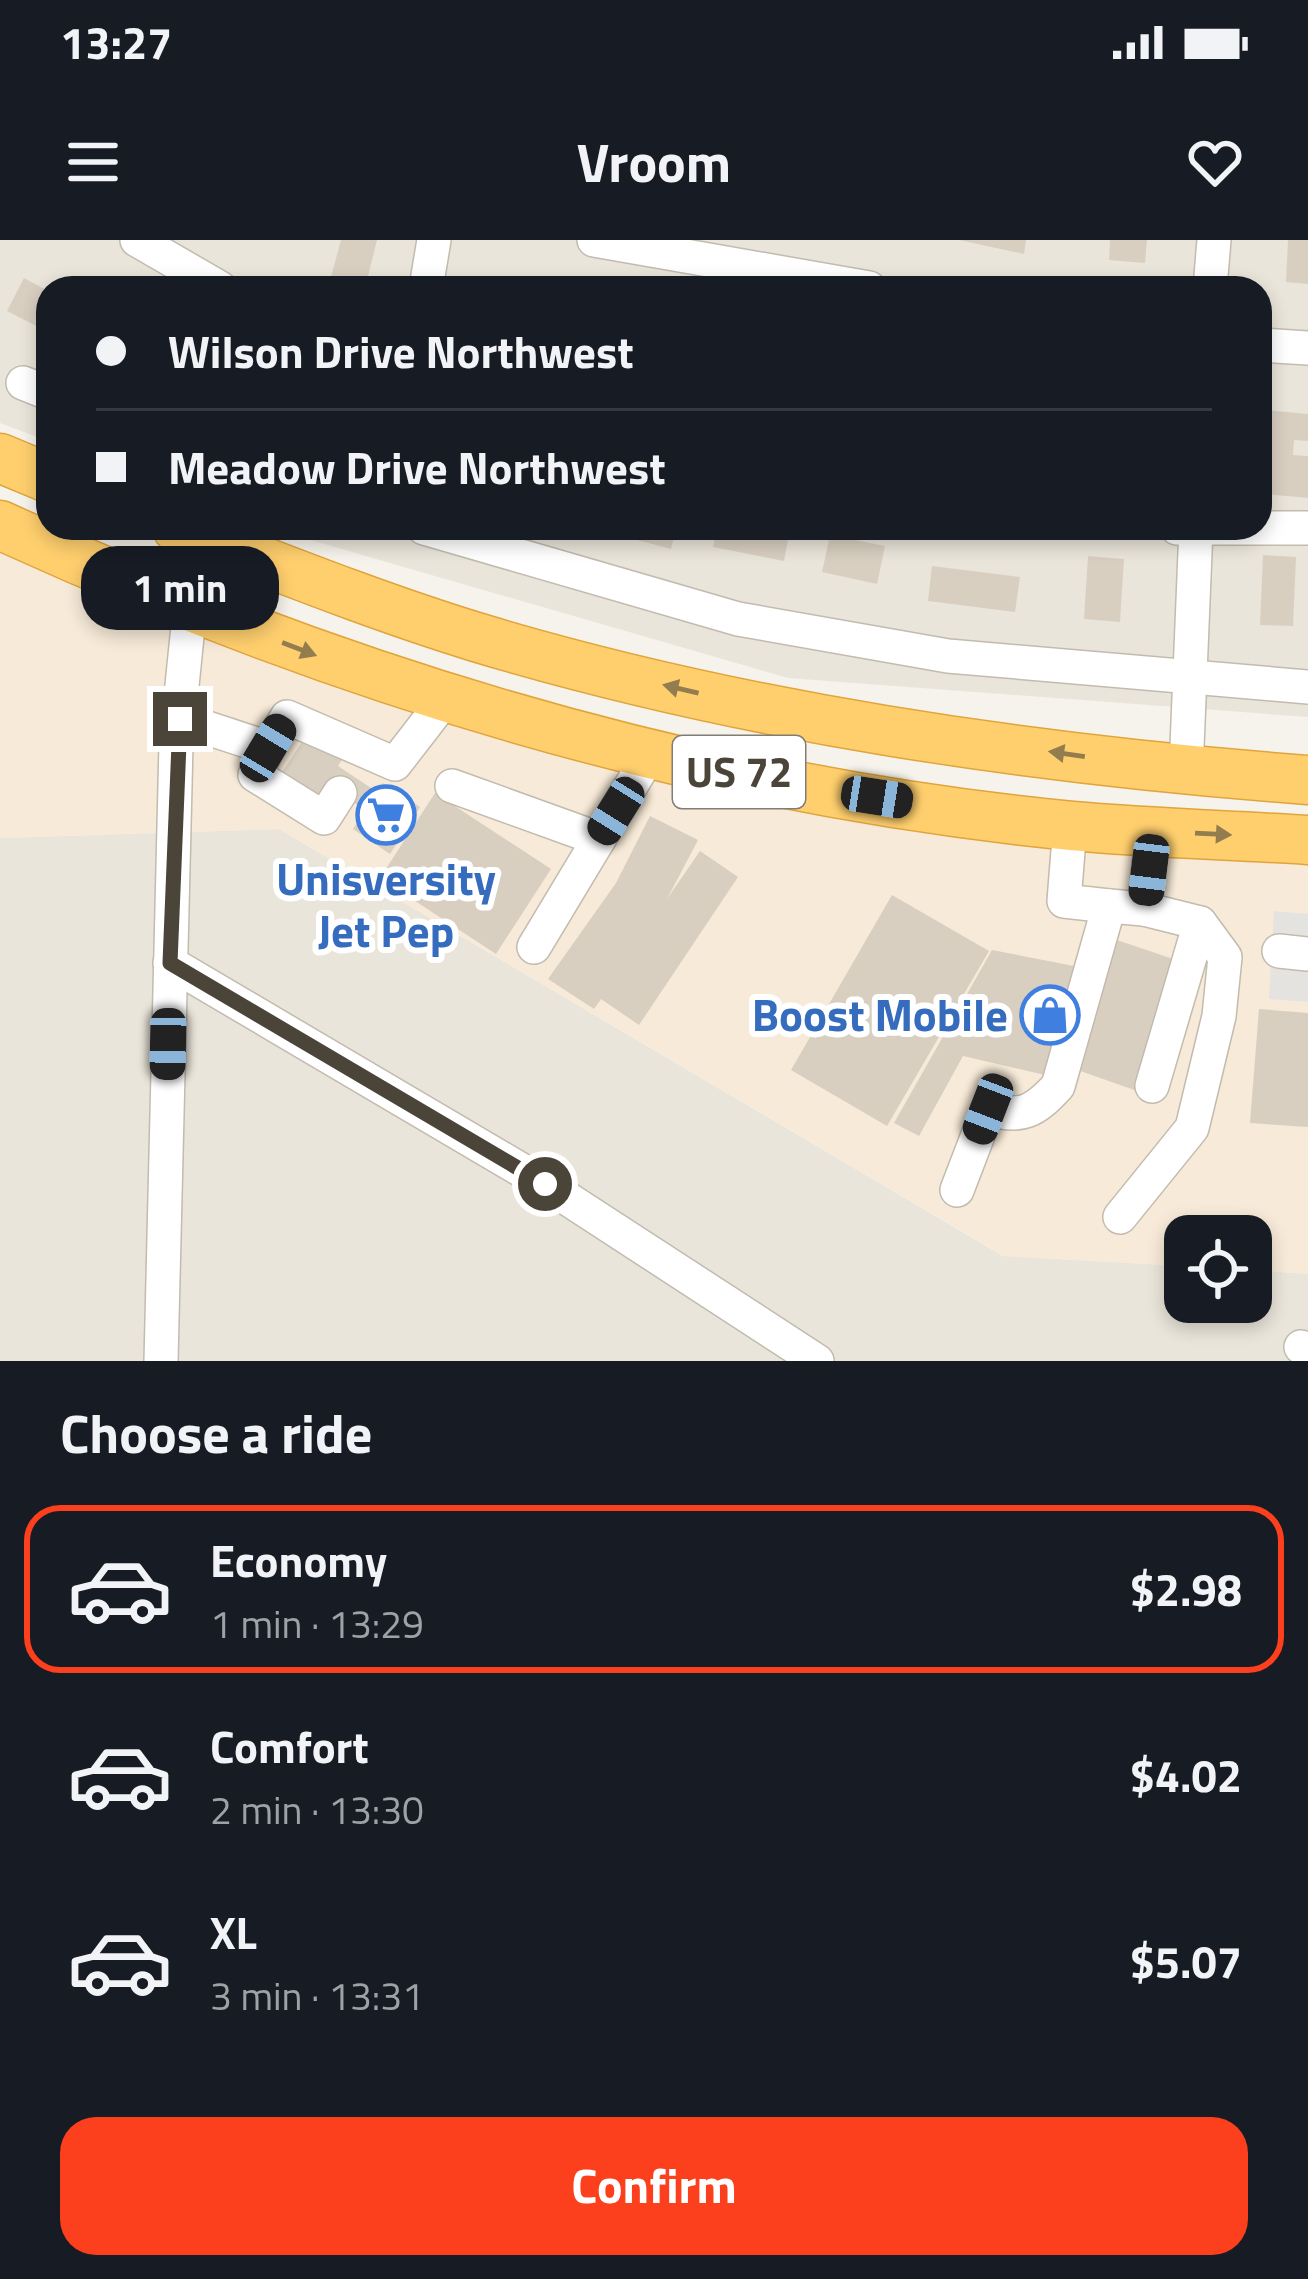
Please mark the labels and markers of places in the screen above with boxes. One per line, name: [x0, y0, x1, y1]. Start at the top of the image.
supermarket icon: Unisversity Jet Pep: [355, 784, 417, 846]
place label: Unisversity Jet Pep: [276, 844, 496, 964]
place label: Boost Mobile: [752, 980, 1008, 1048]
shop icon: Boost Mobile: [1019, 984, 1081, 1046]

